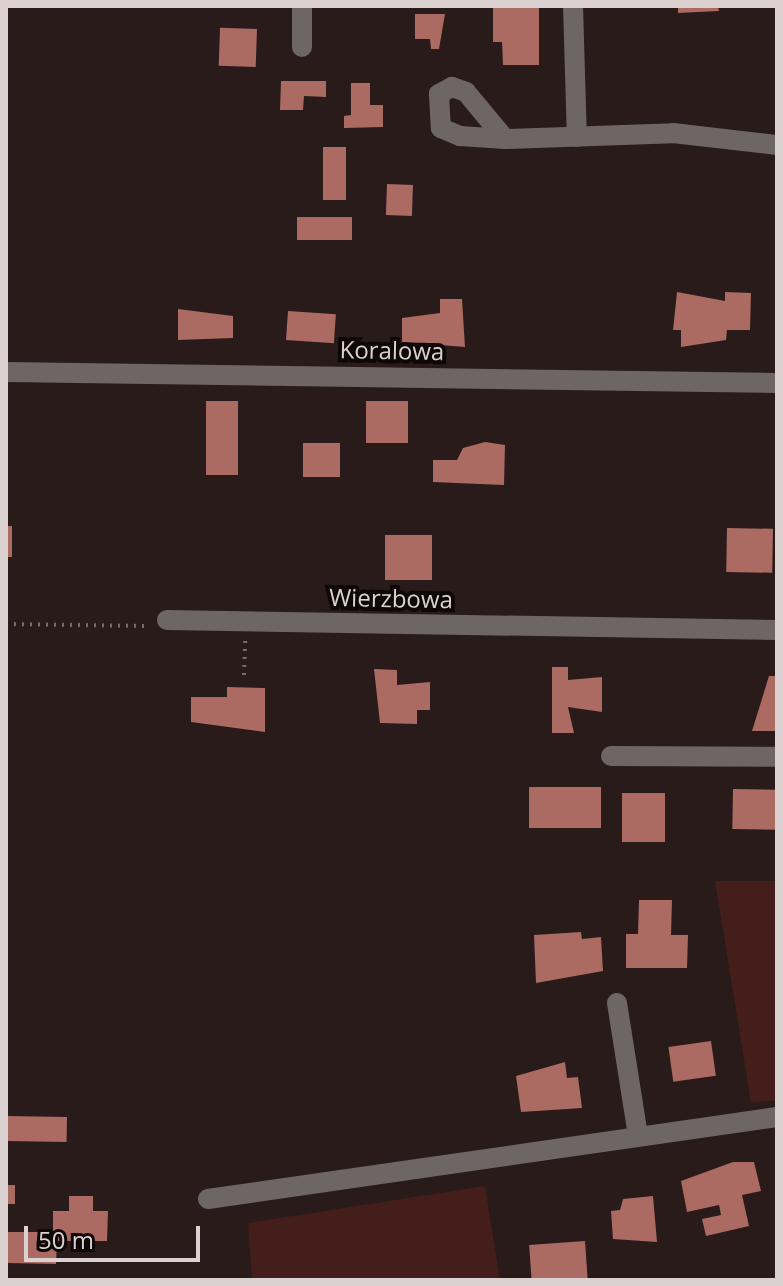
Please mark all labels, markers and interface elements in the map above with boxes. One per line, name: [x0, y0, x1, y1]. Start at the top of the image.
street label: Koralowa: [339, 335, 445, 365]
street label: Wierzbowa: [329, 583, 453, 613]
scale bar: [28, 1210, 204, 1260]
text: 50 m: [38, 1223, 94, 1256]

